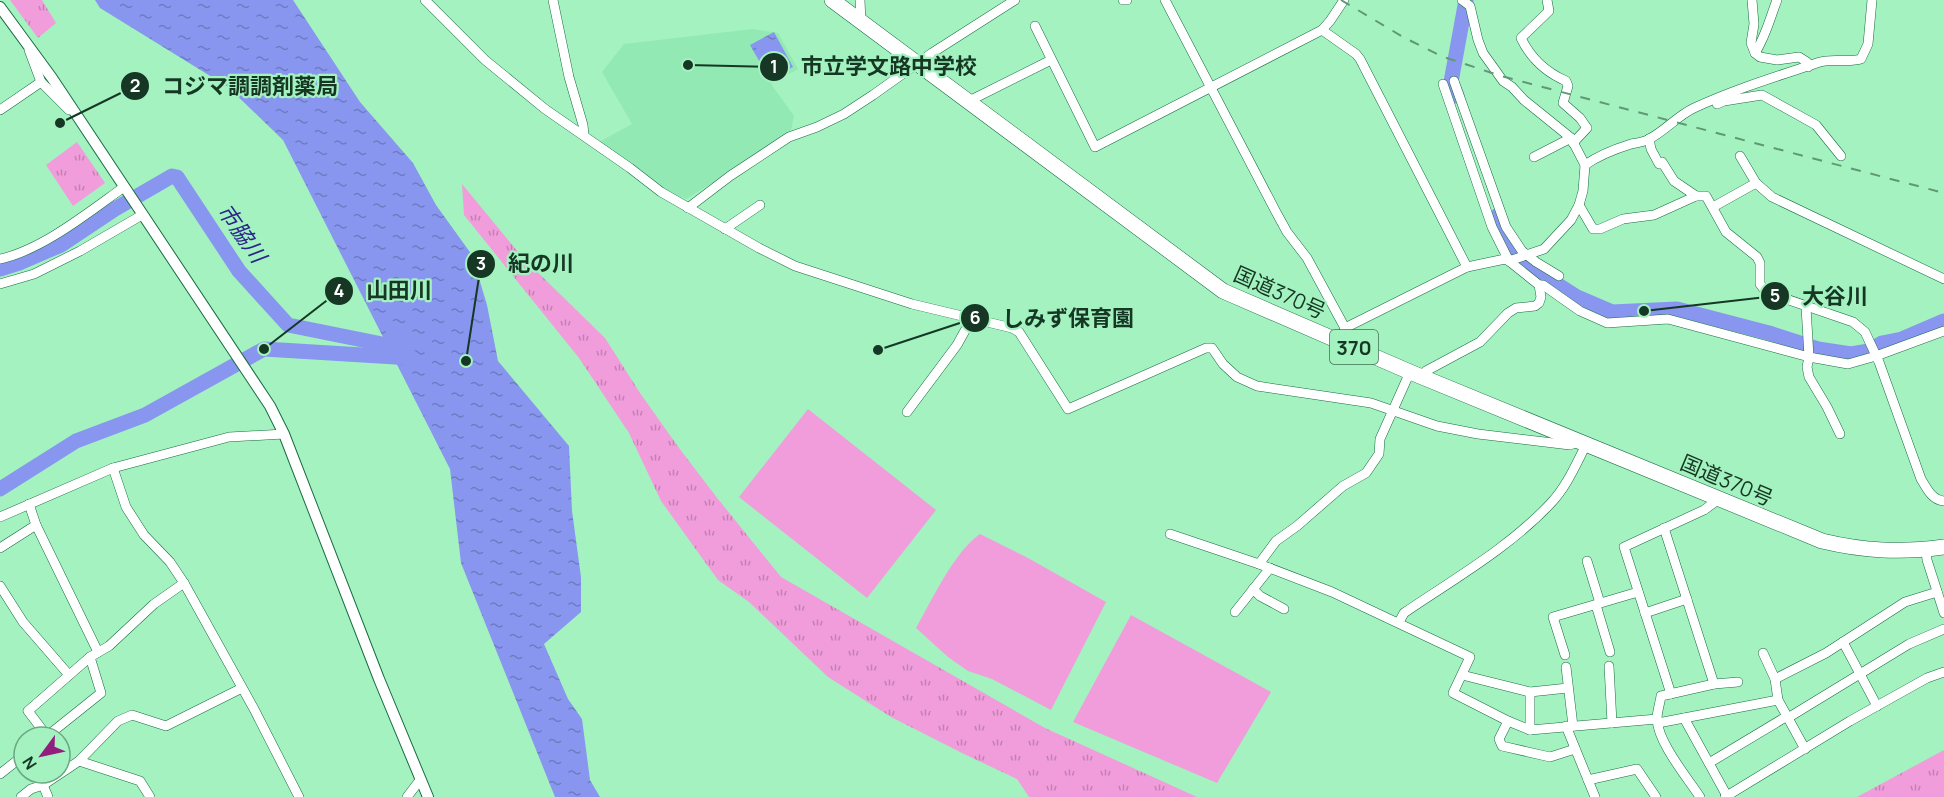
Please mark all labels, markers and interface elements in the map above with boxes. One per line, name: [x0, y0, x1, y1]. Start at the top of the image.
callout: 市立学文路中学校: [759, 47, 989, 87]
text: 市立学文路中学校: [801, 51, 977, 81]
text: 1: [770, 54, 778, 78]
callout: コジマ調調剤薬局: [120, 66, 350, 106]
text: コジマ調調剤薬局: [162, 71, 338, 101]
text: 2: [130, 73, 140, 97]
water label: 市脇川: [211, 197, 274, 270]
callout: 紀の川: [466, 244, 586, 284]
text: 紀の川: [508, 248, 574, 278]
text: 3: [476, 251, 486, 275]
street label: 国道370号: [1230, 259, 1330, 325]
callout: 山田川: [324, 271, 444, 311]
text: 山田川: [366, 275, 432, 305]
callout: 大谷川: [1760, 276, 1880, 316]
text: 4: [334, 278, 345, 302]
text: 大谷川: [1802, 281, 1868, 311]
text: 5: [1770, 283, 1780, 307]
callout: しみず保育園: [960, 298, 1146, 338]
text: しみず保育園: [1002, 303, 1134, 333]
text: 6: [969, 305, 981, 329]
road number: 370: [1330, 330, 1378, 364]
street label: 国道370号: [1676, 448, 1778, 512]
north arrow: [12, 725, 72, 785]
text: N: [17, 752, 42, 774]

